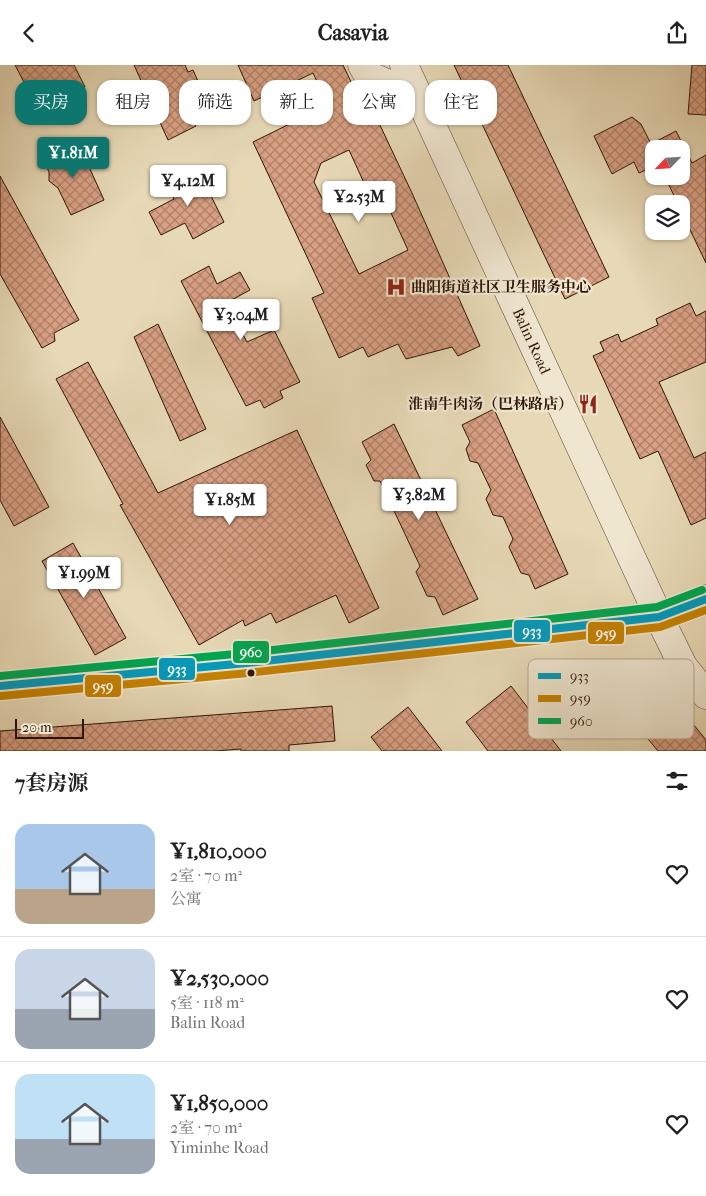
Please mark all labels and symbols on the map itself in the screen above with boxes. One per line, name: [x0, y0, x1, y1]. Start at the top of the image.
pin: ¥1.81M: [32, 137, 114, 179]
north arrow: [645, 140, 690, 185]
pin: ¥4.12M: [147, 165, 229, 207]
pin: ¥2.53M: [318, 181, 400, 223]
hospital icon: 曲阳街道社区卫生服务中心: [385, 276, 407, 298]
place label: 曲阳街道社区卫生服务中心: [411, 278, 591, 296]
pin: ¥3.04M: [200, 299, 282, 341]
street label: Balin Road: [509, 305, 555, 378]
restaurant icon: 淮南牛肉汤（巴林路店）: [577, 393, 599, 415]
place label: 淮南牛肉汤（巴林路店）: [408, 395, 573, 413]
pin: ¥3.82M: [378, 479, 460, 521]
pin: ¥1.85M: [189, 483, 271, 526]
pin: ¥1.99M: [43, 557, 125, 599]
line badge: 933: [513, 619, 551, 643]
line badge: 959: [587, 621, 625, 645]
text: 933: [522, 623, 542, 640]
text: 959: [595, 625, 616, 642]
line badge: 960: [232, 640, 270, 664]
text: 960: [239, 644, 263, 661]
line badge: 933: [158, 657, 196, 681]
legend: [528, 659, 694, 739]
text: 933: [167, 661, 187, 678]
unlabelled marker: [246, 668, 256, 678]
text: 933: [570, 668, 589, 685]
line badge: 959: [84, 674, 122, 698]
text: 959: [92, 678, 113, 695]
text: 959: [570, 690, 591, 707]
text: 960: [570, 713, 593, 730]
scale bar: [15, 716, 84, 739]

